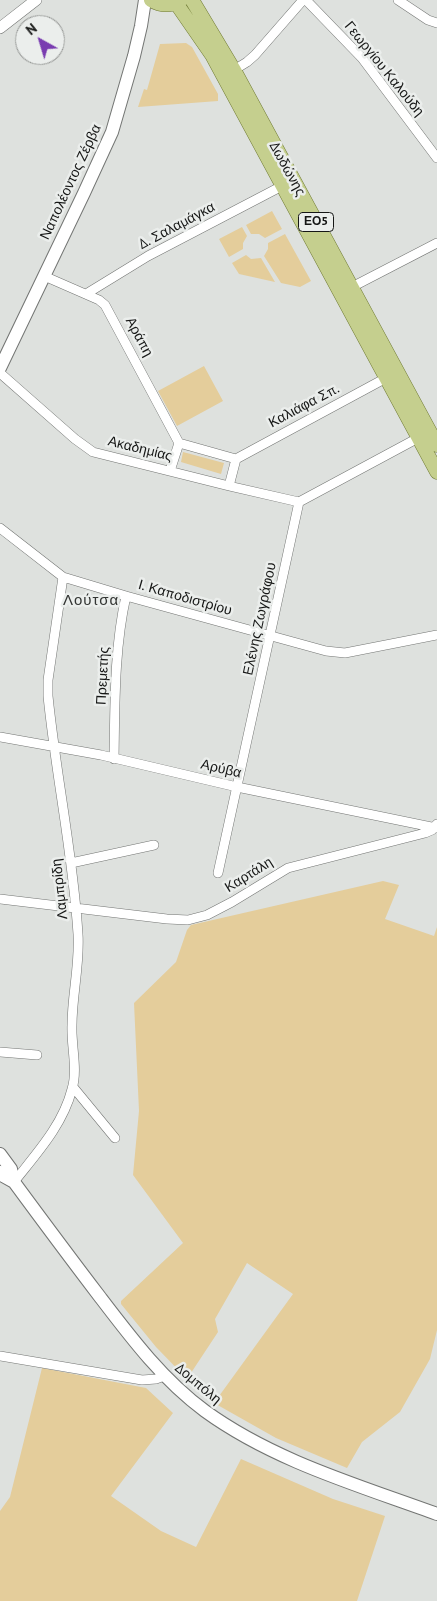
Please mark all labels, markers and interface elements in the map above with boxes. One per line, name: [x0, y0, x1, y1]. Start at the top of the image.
north arrow: [15, 15, 65, 65]
street label: Γεωργίου Καλούδη: [341, 18, 427, 120]
text: N: [22, 19, 40, 39]
street label: Ναπολέοντος Ζέρβα: [37, 122, 105, 242]
street label: Δωδώνης: [265, 139, 309, 199]
street label: Δ. Σαλαμάγκα: [136, 199, 218, 253]
road number: ΕΟ5: [298, 212, 334, 232]
street label: Αράπη: [122, 314, 156, 360]
street label: Καλιάφα Σπ.: [266, 380, 342, 432]
street label: Ακαδημίας: [106, 433, 174, 465]
street label: Ελένης Ζωγράφου: [240, 561, 280, 677]
street label: Ι. Καποδιστρίου: [136, 577, 234, 619]
district label: Λούτσα: [62, 592, 120, 610]
street label: Πρεμετής: [93, 646, 113, 706]
street label: Αρύβα: [199, 756, 243, 782]
street label: Καρτάλη: [222, 854, 276, 896]
street label: Λαμπρίδη: [48, 858, 72, 920]
street label: Δομπόλη: [172, 1360, 224, 1408]

